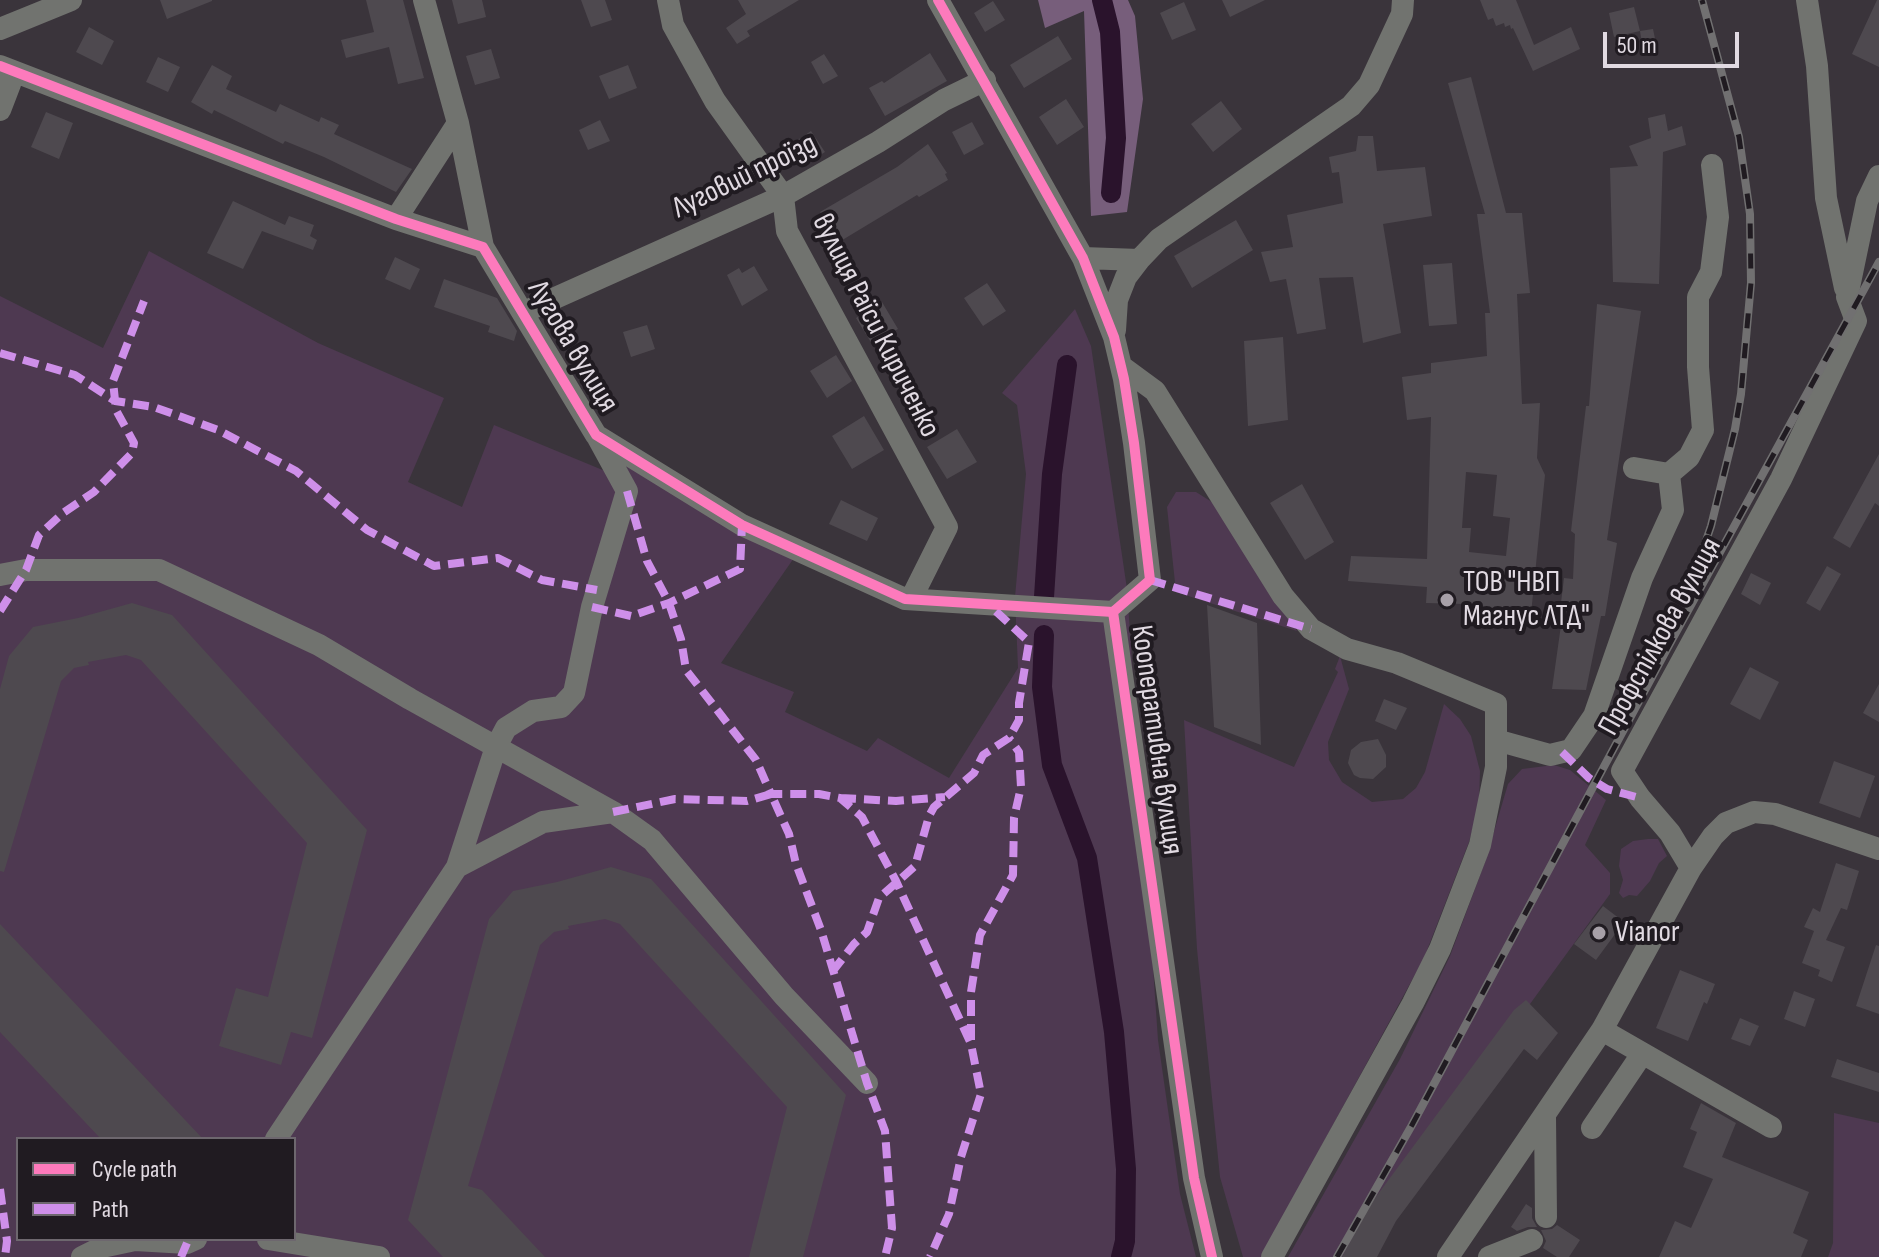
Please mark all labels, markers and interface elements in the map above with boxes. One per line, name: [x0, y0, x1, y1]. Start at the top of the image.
scale bar: [1607, 16, 1743, 66]
text: 50 m: [1617, 31, 1657, 60]
street label: Луговий проїзд: [667, 127, 823, 227]
street label: вулиця Раїси Кириченко: [803, 208, 947, 444]
street label: Лугова вулиця: [519, 275, 625, 419]
street label: Профспілкова вулиця: [1592, 532, 1730, 742]
place label: ТОВ "НВП Магнус ЛТД": [1463, 565, 1590, 636]
marker: ТОВ "НВП Магнус ЛТД": [1438, 591, 1456, 609]
street label: Кооперативна вулиця: [1122, 623, 1190, 857]
place label: Vianor: [1615, 915, 1680, 951]
marker: Vianor: [1590, 924, 1608, 942]
legend: [16, 1137, 296, 1241]
text: Cycle path: [92, 1155, 177, 1184]
text: Path: [92, 1195, 129, 1224]

